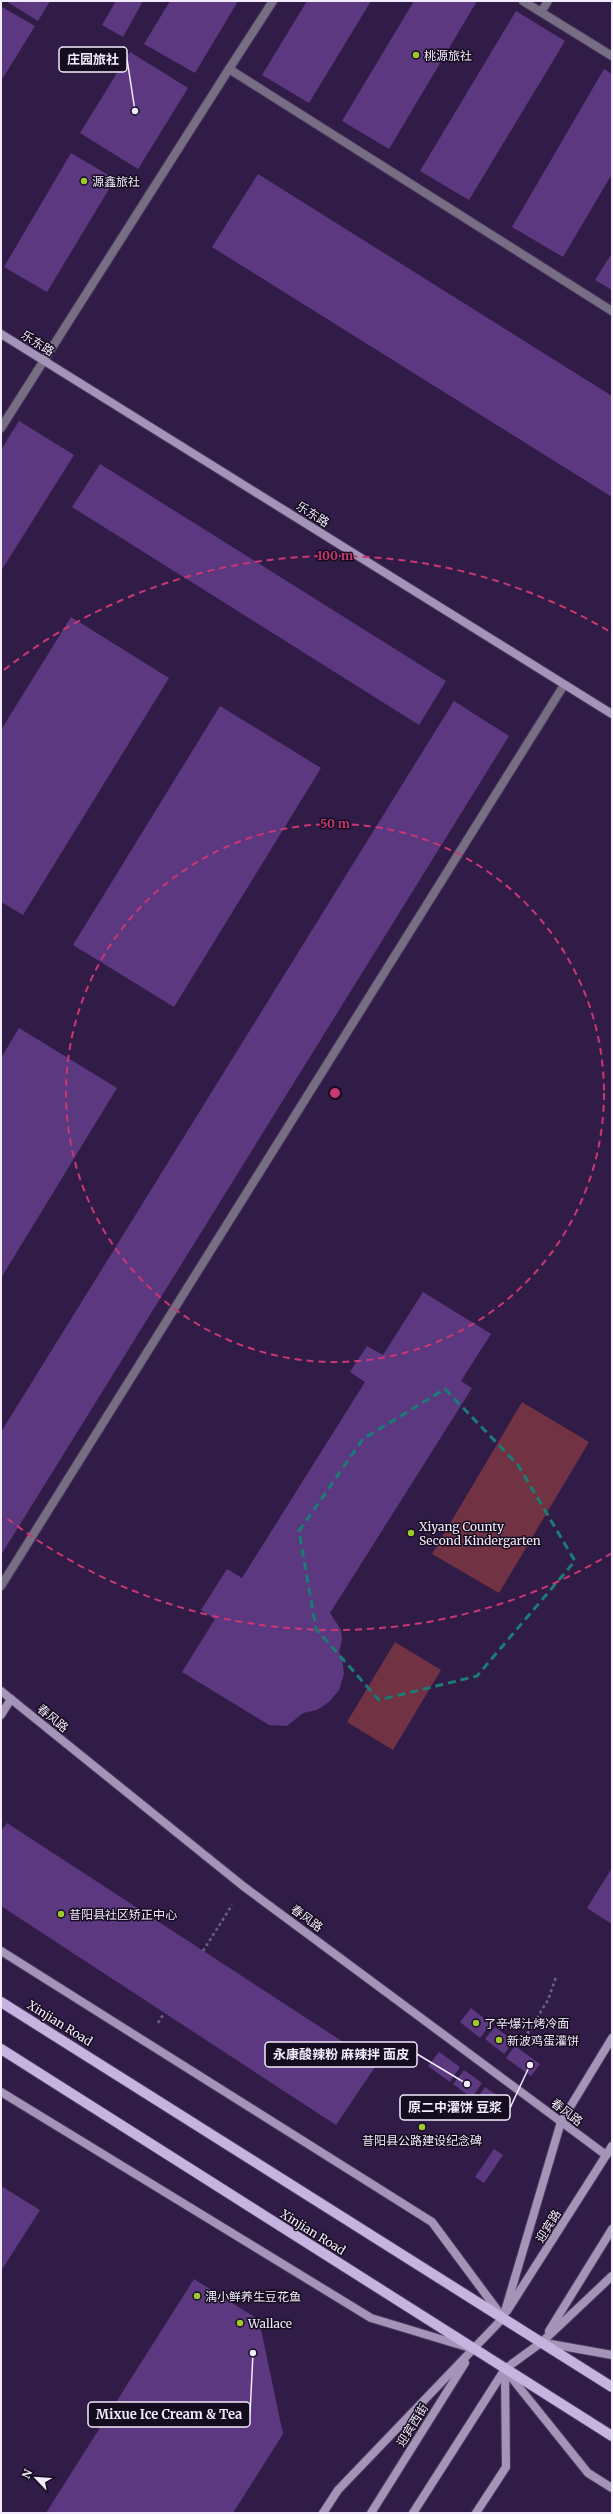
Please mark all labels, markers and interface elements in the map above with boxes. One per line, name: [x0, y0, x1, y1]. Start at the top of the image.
callout: 庄园旅社: [59, 47, 127, 72]
place label: 桃源旅社: [424, 48, 472, 63]
marker: 桃源旅社: [411, 50, 421, 60]
text: 庄园旅社: [67, 51, 119, 68]
place label: 源鑫旅社: [92, 174, 140, 189]
marker: 源鑫旅社: [79, 176, 89, 186]
street label: 乐东路: [19, 327, 57, 359]
street label: 乐东路: [294, 498, 332, 530]
text: 100 m: [317, 548, 353, 563]
text: 50 m: [320, 816, 350, 831]
centre of rings: [328, 1086, 342, 1100]
place label: Xiyang County Second Kindergarten: [419, 1519, 541, 1548]
marker: Xiyang County Second Kindergarten: [406, 1528, 416, 1538]
street label: 春风路: [34, 1701, 72, 1735]
street label: 春风路: [288, 1901, 326, 1935]
place label: 昔阳县社区矫正中心: [69, 1907, 177, 1922]
marker: 昔阳县社区矫正中心: [56, 1909, 66, 1919]
street label: Xinjian Road: [25, 1997, 95, 2049]
place label: 了辛·爆汁烤冷面: [484, 2016, 569, 2031]
marker: 了辛·爆汁烤冷面: [471, 2018, 481, 2028]
place label: 新波鸡蛋灌饼: [507, 2033, 579, 2048]
marker: 新波鸡蛋灌饼: [494, 2035, 504, 2045]
callout: 永康酸辣粉 麻辣拌 面皮: [265, 2042, 417, 2067]
text: 永康酸辣粉 麻辣拌 面皮: [273, 2046, 409, 2063]
callout: 原二中灌饼 豆浆: [400, 2095, 510, 2120]
street label: 春风路: [548, 2095, 586, 2129]
text: 原二中灌饼 豆浆: [408, 2099, 502, 2116]
marker: 昔阳县公路建设纪念碑: [417, 2122, 427, 2132]
place label: 昔阳县公路建设纪念碑: [362, 2133, 482, 2148]
street label: Xinjian Road: [278, 2206, 348, 2258]
street label: 迎宾路: [532, 2207, 564, 2245]
place label: 湡小鲜养生豆花鱼: [205, 2289, 301, 2304]
marker: 湡小鲜养生豆花鱼: [192, 2291, 202, 2301]
place label: Wallace: [247, 2316, 292, 2331]
marker: Wallace: [235, 2318, 245, 2328]
street label: 迎宾西街: [393, 2401, 431, 2449]
callout: Mixue Ice Cream & Tea: [88, 2402, 250, 2427]
text: Mixue Ice Cream & Tea: [96, 2406, 242, 2423]
north arrow: [16, 2458, 56, 2498]
text: N: [19, 2467, 35, 2481]

